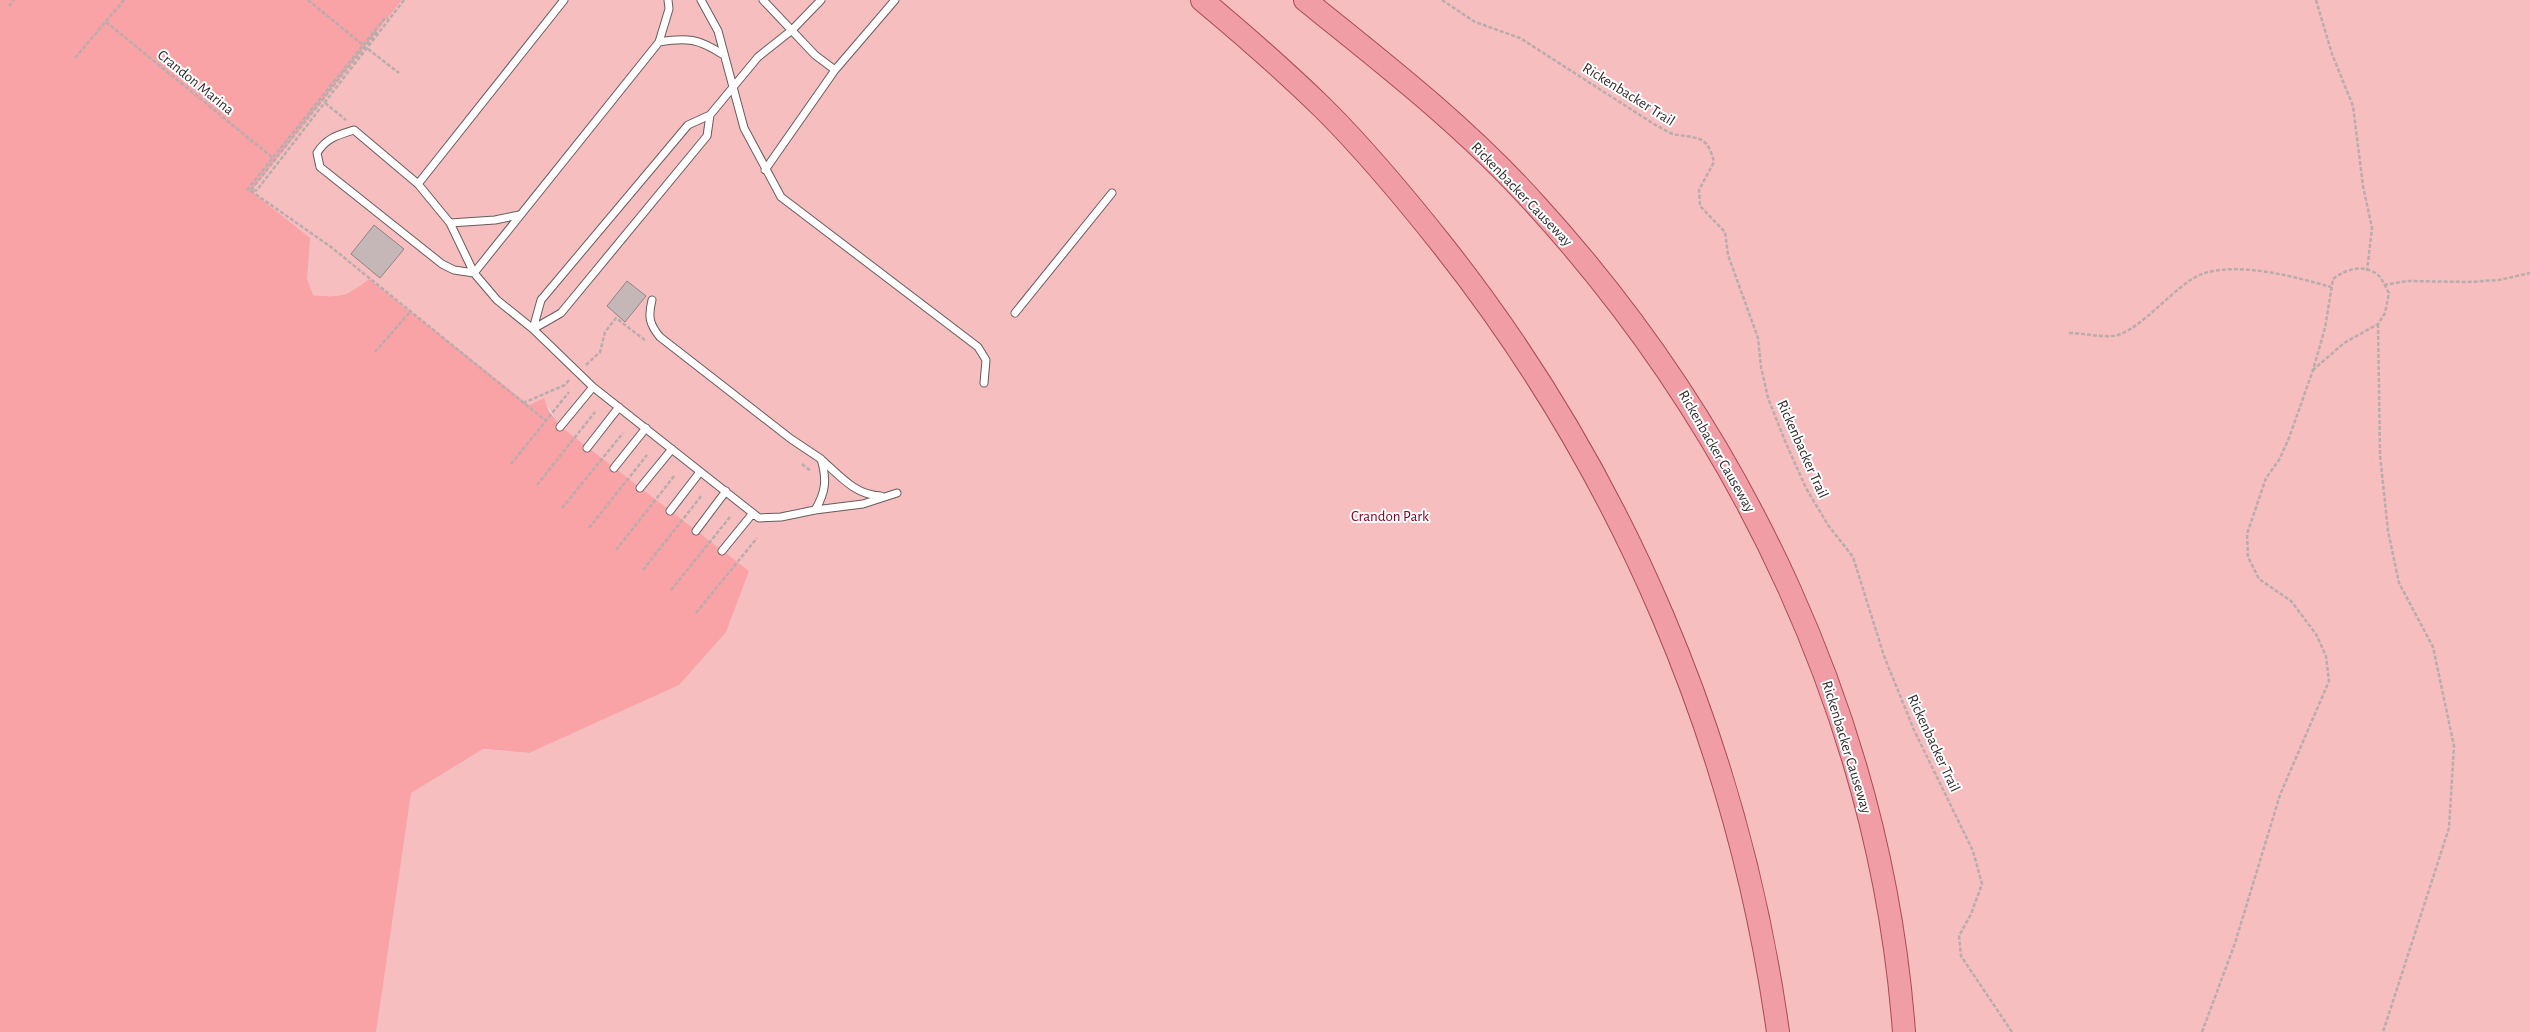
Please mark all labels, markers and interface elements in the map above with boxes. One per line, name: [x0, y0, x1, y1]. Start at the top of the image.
street label: Crandon Marina: [155, 47, 237, 118]
street label: Rickenbacker Trail: [1580, 60, 1677, 129]
street label: Rickenbacker Causeway: [1468, 139, 1575, 250]
street label: Rickenbacker Causeway: [1676, 388, 1758, 515]
street label: Rickenbacker Trail: [1774, 398, 1831, 500]
park label: Crandon Park: [1351, 509, 1429, 524]
street label: Rickenbacker Causeway: [1819, 679, 1874, 816]
street label: Rickenbacker Trail: [1904, 692, 1963, 794]

